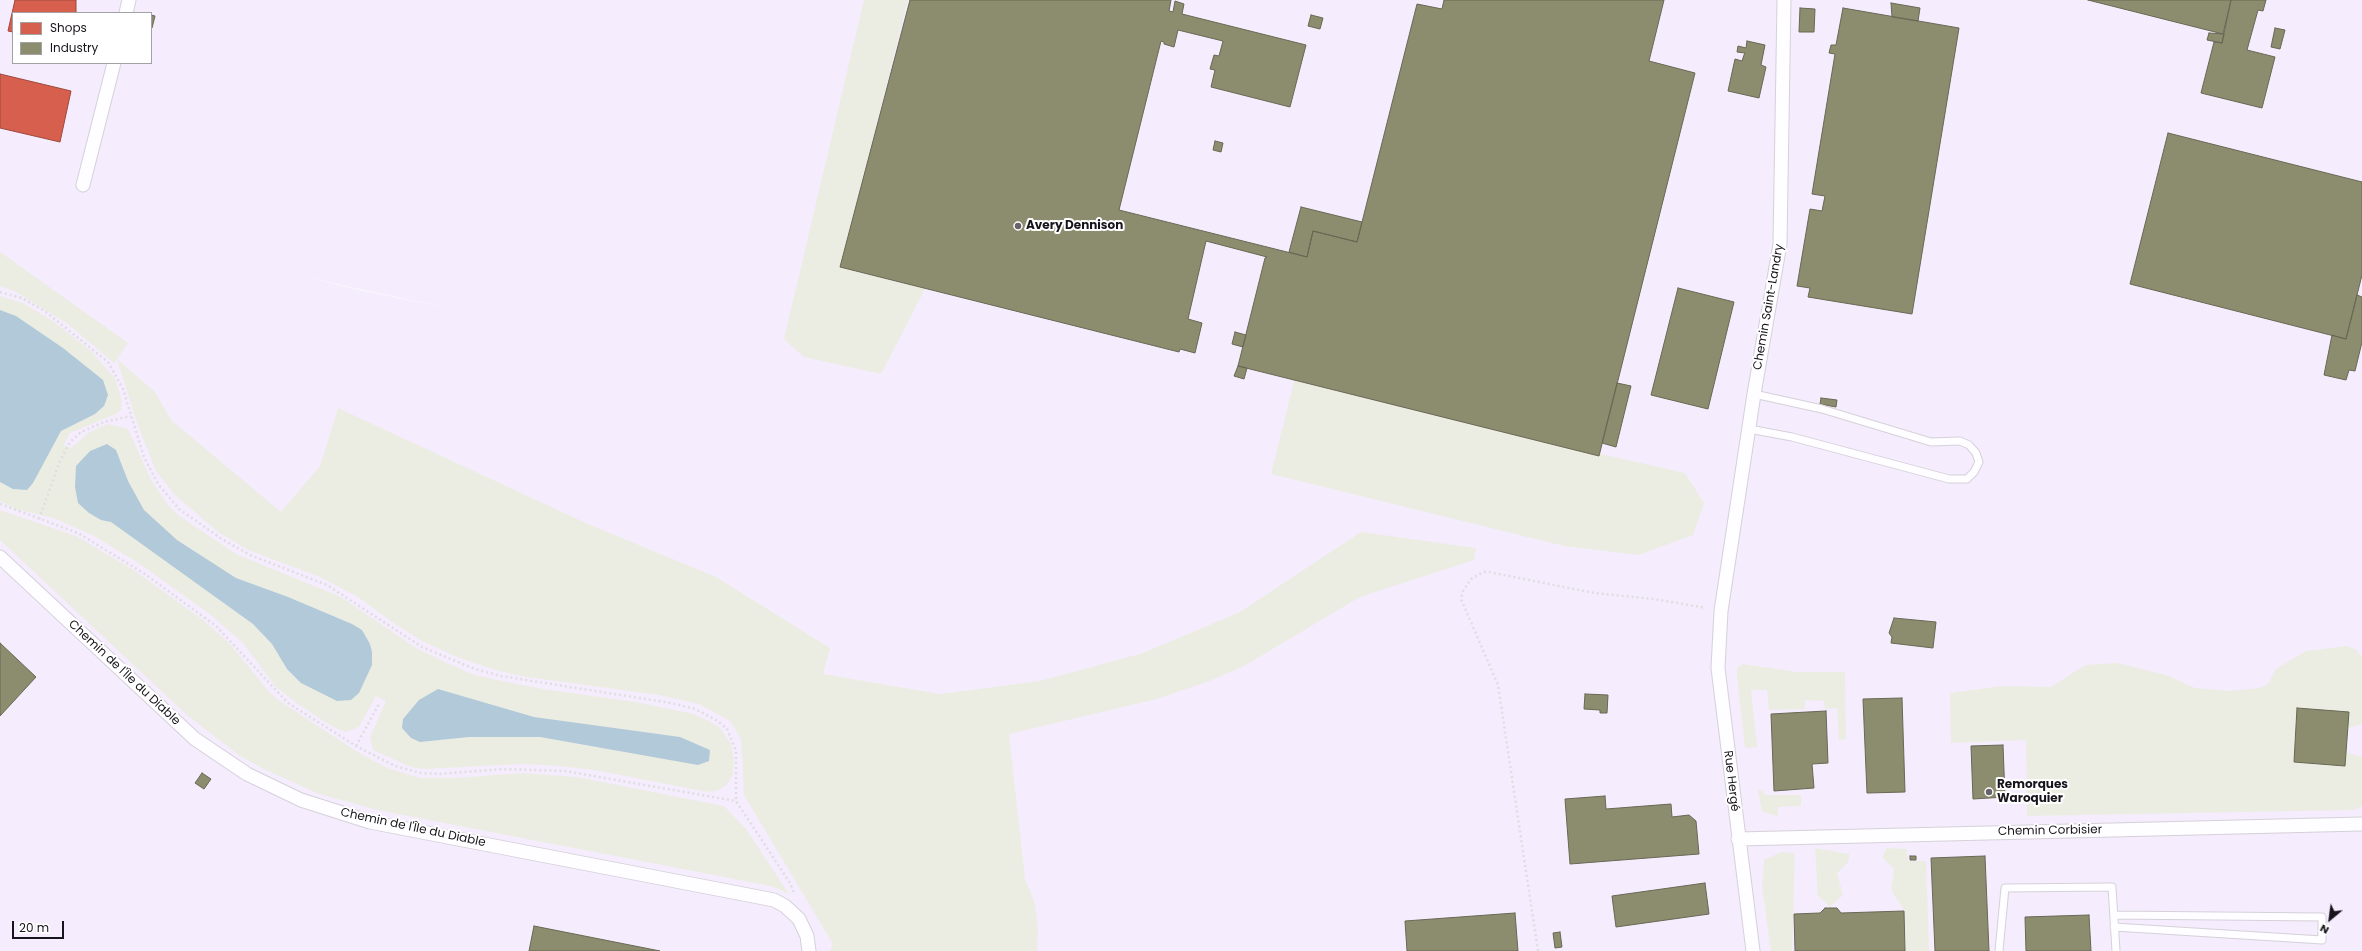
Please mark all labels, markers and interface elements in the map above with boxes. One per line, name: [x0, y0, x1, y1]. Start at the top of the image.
legend: [12, 12, 152, 64]
text: Shops: [50, 19, 87, 36]
text: Industry: [50, 39, 98, 56]
place label: Avery Dennison: [1026, 219, 1123, 233]
marker: Avery Dennison: [1013, 221, 1023, 231]
street label: Chemin Saint-Landry: [1751, 243, 1787, 371]
street label: Chemin de l'Île du Diable: [65, 617, 183, 729]
street label: Rue Hergé: [1720, 750, 1742, 812]
place label: Remorques Waroquier: [1997, 778, 2068, 806]
marker: Remorques Waroquier: [1984, 787, 1994, 797]
street label: Chemin de l'Île du Diable: [339, 806, 487, 850]
street label: Chemin Corbisier: [1998, 823, 2102, 839]
north arrow: [2310, 899, 2350, 939]
scale bar: [14, 913, 66, 939]
text: 20 m: [19, 919, 49, 936]
text: N: [2317, 920, 2332, 938]

